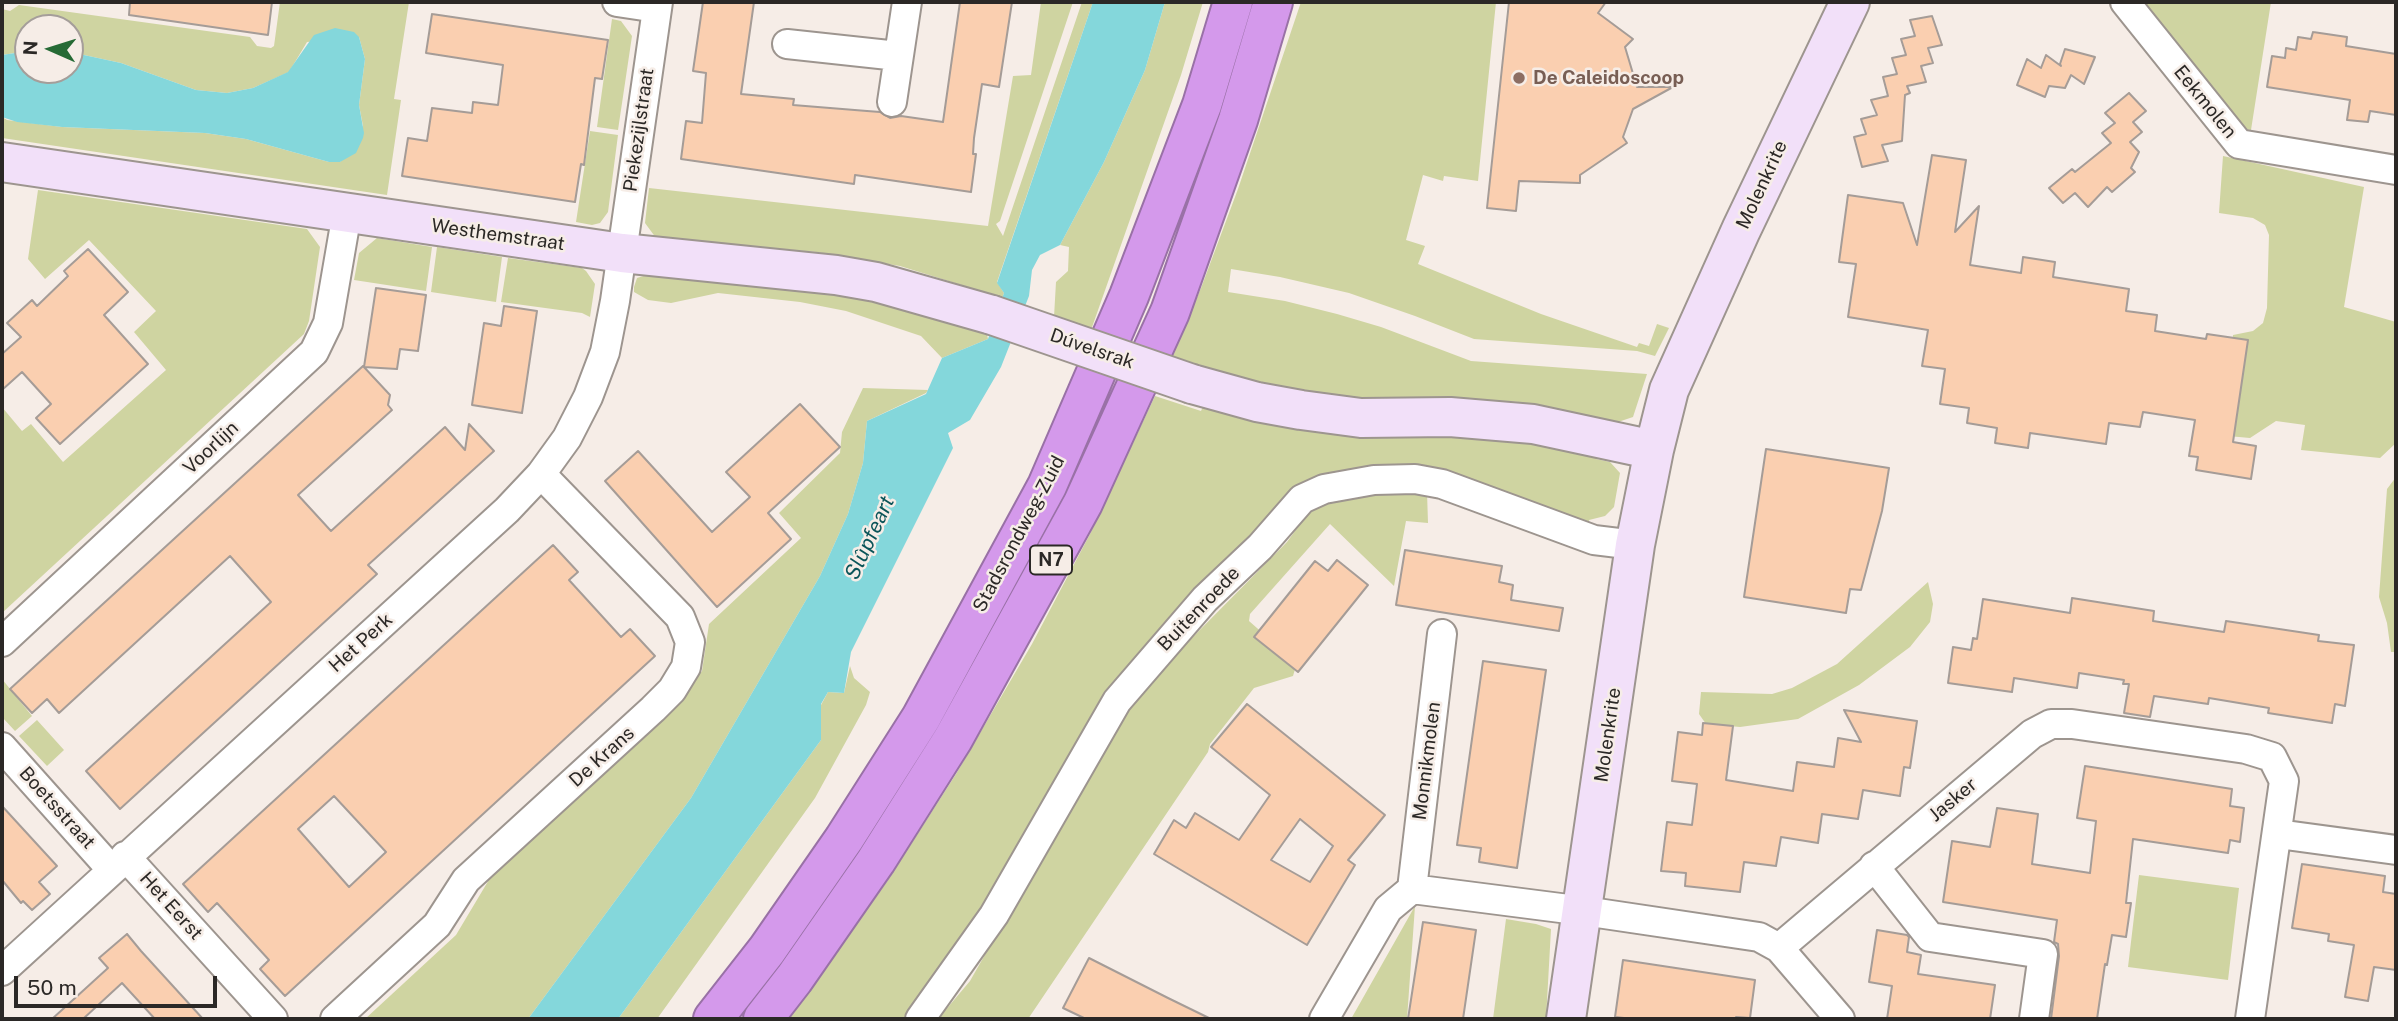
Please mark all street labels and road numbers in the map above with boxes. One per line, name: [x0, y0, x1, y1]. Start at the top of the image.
street label: Eekmolen: [2169, 61, 2241, 143]
street label: Piekezijlstraat: [619, 67, 659, 193]
street label: Molenkrite: [1732, 137, 1792, 233]
street label: Westhemstraat: [430, 214, 566, 256]
street label: Dúvelsrak: [1047, 324, 1137, 374]
street label: Voorlijn: [179, 417, 243, 479]
street label: Stadsrondweg-Zuid: [968, 452, 1070, 616]
road number: N7: [1030, 546, 1072, 574]
street label: Buitenroede: [1153, 562, 1245, 656]
street label: Het Perk: [325, 609, 397, 677]
street label: Molenkrite: [1590, 686, 1626, 784]
street label: Monnikmolen: [1408, 701, 1446, 821]
street label: De Krans: [565, 722, 639, 792]
street label: Boetsstraat: [14, 762, 100, 854]
street label: Jasker: [1924, 773, 1982, 827]
street label: Het Eerst: [135, 867, 207, 945]

